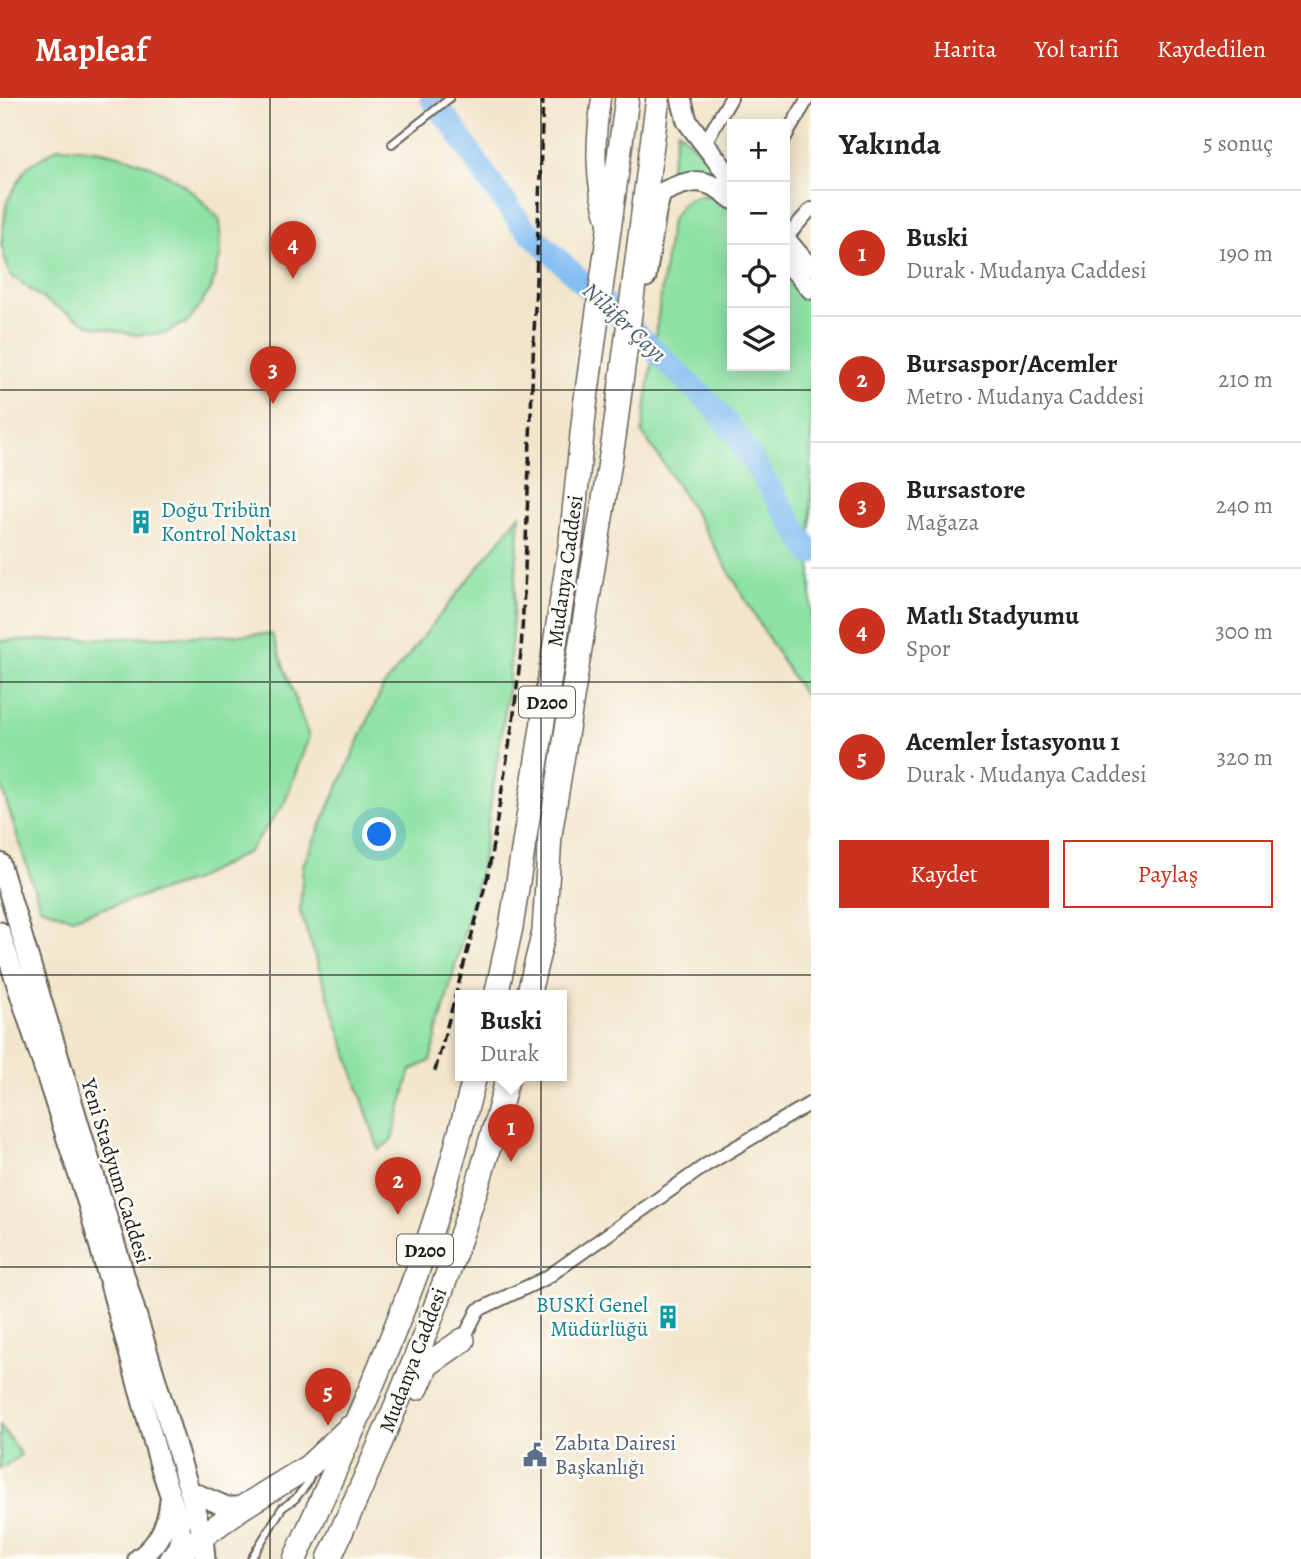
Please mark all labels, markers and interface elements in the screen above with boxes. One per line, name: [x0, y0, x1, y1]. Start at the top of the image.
text: Mapleaf: [35, 27, 147, 72]
text: Harita: [933, 33, 997, 65]
text: Yol tarifi: [1035, 33, 1119, 65]
text: Kaydedilen: [1157, 33, 1266, 65]
map controls: [727, 119, 790, 371]
button: +: [727, 119, 790, 182]
text: Yakında: [839, 124, 941, 164]
text: 5 sonuç: [1203, 128, 1273, 159]
button: −: [727, 182, 790, 245]
text: Buski: [906, 220, 968, 255]
pin: 4: [270, 221, 316, 279]
text: 1: [858, 238, 866, 269]
text: 190 m: [1219, 238, 1273, 269]
button: locate: [727, 245, 790, 308]
text: Durak · Mudanya Caddesi: [906, 255, 1147, 286]
water label: Nilüfer Çayı: [576, 275, 673, 369]
button: layers: [727, 308, 790, 371]
pin: 3: [250, 346, 296, 404]
text: Bursaspor/Acemler: [906, 346, 1117, 381]
text: 2: [856, 364, 868, 395]
text: 210 m: [1218, 364, 1273, 395]
text: Metro · Mudanya Caddesi: [906, 381, 1144, 412]
text: Bursastore: [906, 472, 1025, 507]
text: 3: [857, 490, 867, 521]
text: 240 m: [1216, 490, 1273, 521]
street label: Mudanya Caddesi: [540, 493, 590, 649]
place label: Doğu Tribün Kontrol Noktası: [161, 496, 297, 548]
text: Mağaza: [906, 507, 979, 538]
building icon: Doğu Tribün Kontrol Noktası: [127, 508, 155, 536]
text: Matlı Stadyumu: [906, 598, 1079, 633]
text: 4: [857, 616, 867, 647]
text: 300 m: [1215, 616, 1273, 647]
text: Spor: [906, 633, 951, 664]
road number: D200: [519, 687, 575, 718]
text: Acemler İstasyonu 1: [906, 724, 1120, 759]
text: 5: [857, 742, 867, 773]
text: 320 m: [1217, 742, 1273, 773]
text: Durak · Mudanya Caddesi: [906, 759, 1147, 790]
your location: [362, 817, 396, 851]
button: Kaydet: [839, 840, 1049, 908]
button: Paylaş: [1063, 840, 1273, 908]
popup: [455, 990, 567, 1081]
text: Buski: [480, 1003, 542, 1038]
text: Durak: [480, 1038, 539, 1069]
street label: Yeni Stadyum Caddesi: [74, 1074, 158, 1267]
pin: 1: [488, 1104, 534, 1162]
pin: 2: [375, 1157, 421, 1215]
road number: D200: [397, 1234, 453, 1266]
street label: Mudanya Caddesi: [372, 1283, 454, 1437]
place label: BUSKİ Genel Müdürlüğü: [536, 1291, 649, 1343]
building icon: BUSKİ Genel Müdürlüğü: [654, 1303, 682, 1331]
pin: 5: [305, 1368, 351, 1426]
place label: Zabıta Dairesi Başkanlığı: [555, 1429, 676, 1481]
public building icon: Zabıta Dairesi Başkanlığı: [521, 1441, 549, 1469]

